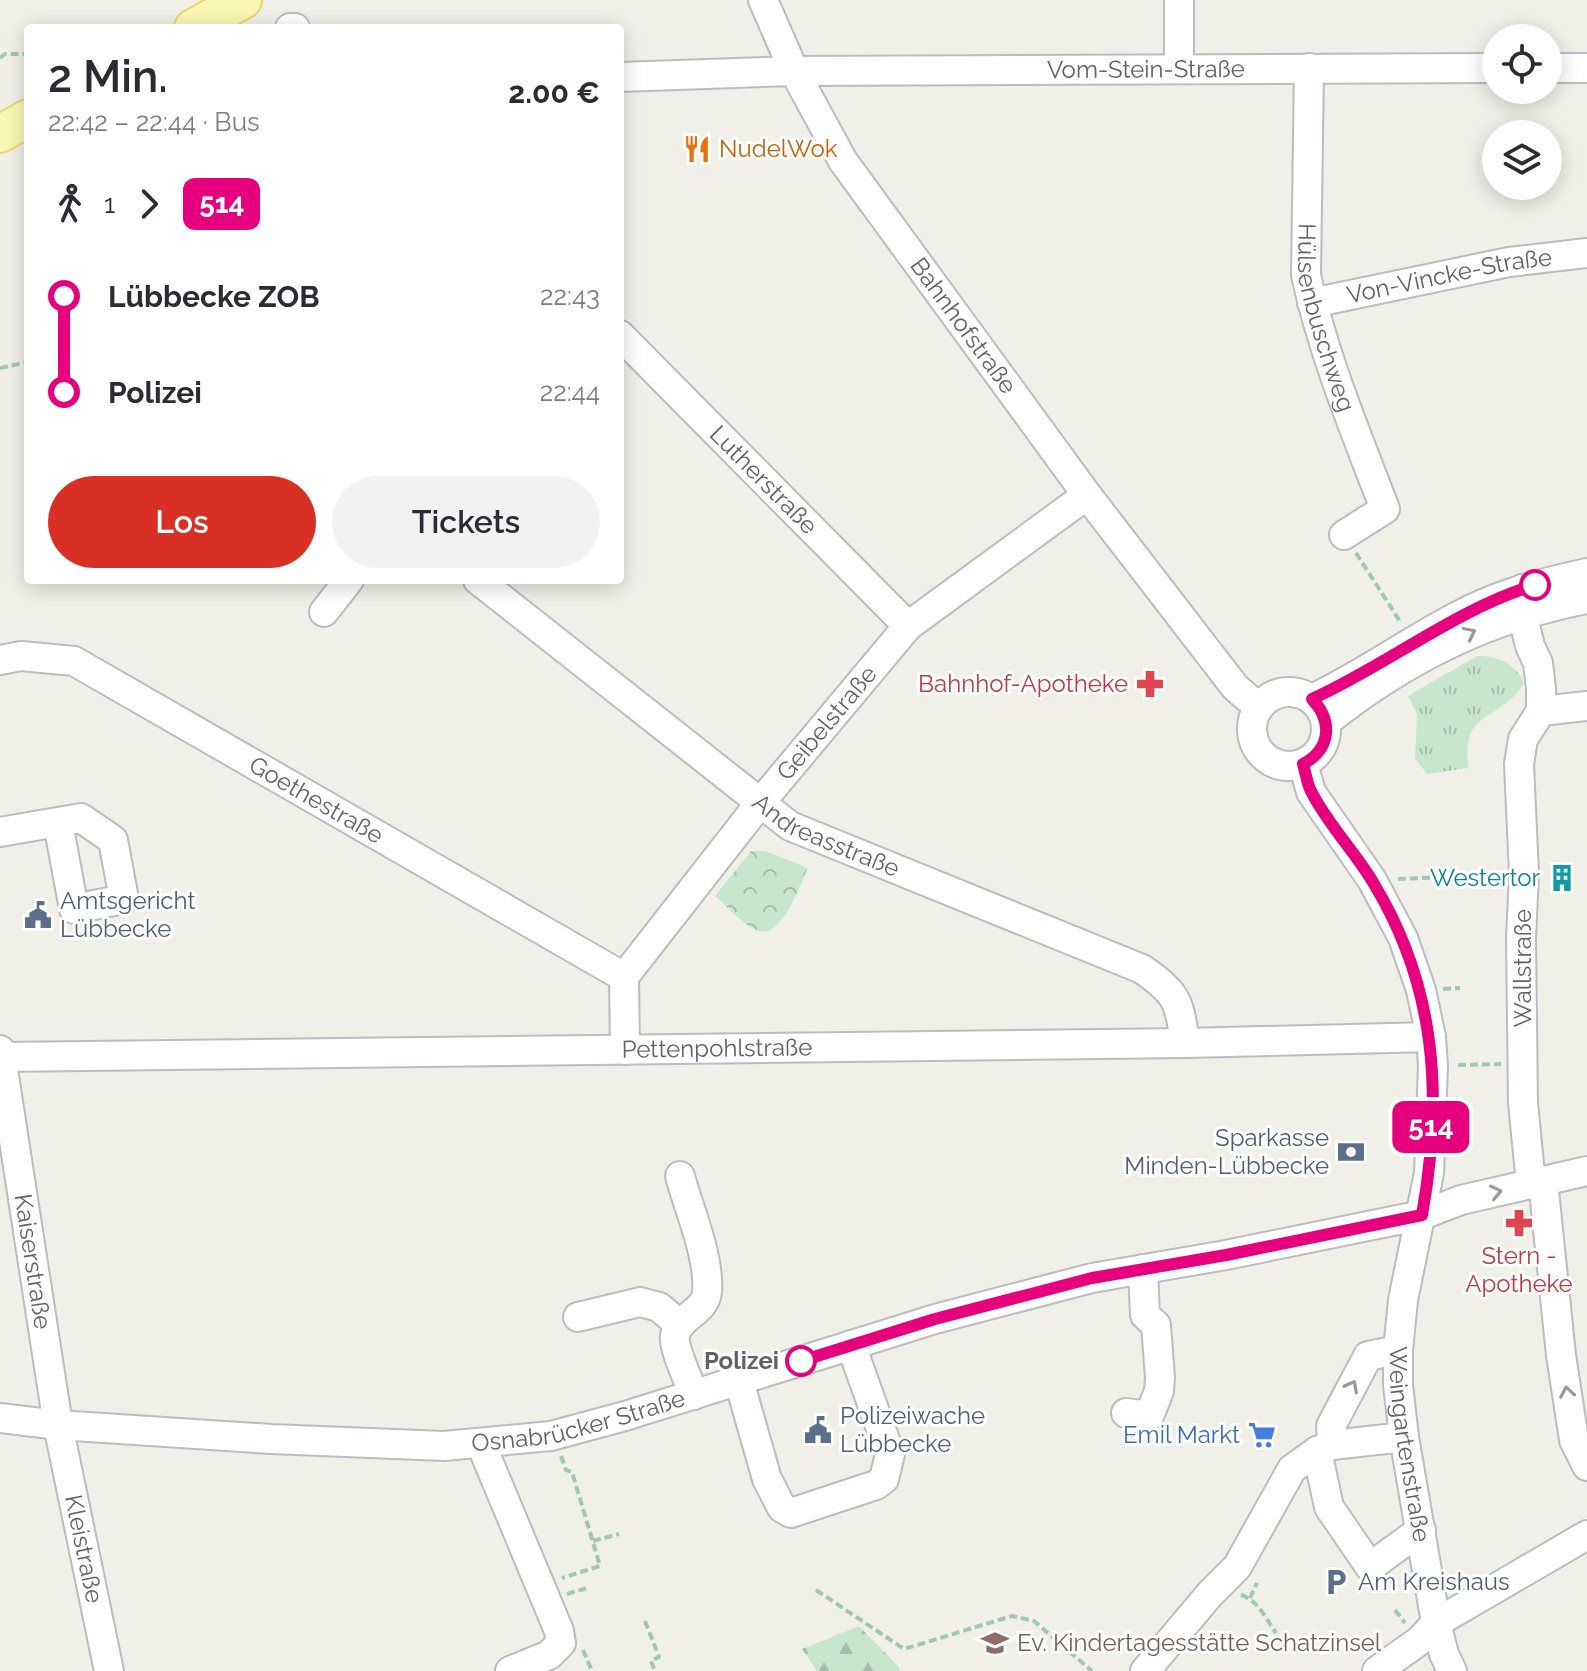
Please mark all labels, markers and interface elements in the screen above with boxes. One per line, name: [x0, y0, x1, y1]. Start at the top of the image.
map controls: [1482, 24, 1562, 200]
button: locate: [1482, 24, 1562, 104]
text: 2 Min.: [48, 51, 168, 102]
street label: Vom-Stein-Straße: [1047, 54, 1245, 84]
text: 2.00 €: [508, 75, 600, 110]
text: 22:42 – 22:44 · Bus: [48, 107, 260, 137]
button: layers: [1482, 120, 1562, 200]
restaurant icon: NudelWok: [682, 134, 712, 164]
place label: NudelWok: [719, 134, 838, 163]
icon: walk: [48, 182, 92, 226]
icon: forward: [127, 182, 171, 226]
text: 514: [199, 187, 244, 220]
text: 1: [104, 189, 115, 219]
street label: Hülsenbuschweg: [1292, 223, 1361, 415]
street label: Von-Vincke-Straße: [1344, 242, 1553, 309]
street label: Bahnhofstraße: [904, 252, 1023, 399]
text: Lübbecke ZOB: [108, 279, 320, 314]
text: 22:43: [540, 281, 600, 311]
text: Polizei: [108, 375, 202, 410]
text: 22:44: [540, 377, 600, 407]
street label: Lutherstraße: [704, 419, 824, 540]
button: Los: [48, 476, 316, 568]
button: Tickets: [332, 476, 600, 568]
unlabelled marker: [1520, 570, 1550, 600]
one-way arrow: [1461, 628, 1476, 643]
street label: Geibelstraße: [770, 660, 883, 786]
place label: Bahnhof-Apotheke: [918, 669, 1128, 698]
pharmacy icon: Bahnhof-Apotheke: [1135, 669, 1165, 699]
street label: Goethestraße: [244, 750, 389, 850]
street label: Andreasstraße: [747, 787, 904, 883]
place label: Westertor: [1430, 863, 1541, 892]
building icon: Westertor: [1547, 863, 1577, 893]
place label: Amtsgericht Lübbecke: [60, 886, 195, 943]
public building icon: Amtsgericht Lübbecke: [23, 900, 53, 930]
street label: Wallstraße: [1508, 909, 1537, 1027]
street label: Pettenpohlstraße: [621, 1032, 812, 1064]
line badge: 514: [1385, 1101, 1477, 1153]
text: 514: [1408, 1110, 1454, 1143]
place label: Sparkasse Minden-Lübbecke: [1124, 1123, 1329, 1180]
bank icon: Sparkasse Minden-Lübbecke: [1336, 1137, 1366, 1167]
one-way arrow: [1489, 1184, 1502, 1201]
street label: Kaiserstraße: [8, 1192, 58, 1331]
pharmacy icon: Stern - Apotheke: [1504, 1208, 1534, 1238]
place label: Stern - Apotheke: [1465, 1241, 1573, 1298]
place label: Polizei: [704, 1346, 779, 1375]
marker: Polizei: [786, 1346, 816, 1376]
street label: Weingartenstraße: [1384, 1346, 1437, 1544]
one-way arrow: [1342, 1380, 1357, 1395]
street label: Osnabrücker Straße: [470, 1383, 689, 1457]
one-way arrow: [1559, 1385, 1576, 1399]
place label: Polizeiwache Lübbecke: [840, 1401, 985, 1458]
public building icon: Polizeiwache Lübbecke: [803, 1415, 833, 1445]
place label: Emil Markt: [1123, 1420, 1240, 1449]
supermarket icon: Emil Markt: [1247, 1420, 1277, 1450]
street label: Kleistraße: [59, 1492, 110, 1605]
parking icon: Am Kreishaus: [1321, 1567, 1351, 1597]
place label: Am Kreishaus: [1358, 1567, 1510, 1596]
school or university icon: Ev. Kindertagesstätte Schatzinsel: [980, 1628, 1010, 1658]
place label: Ev. Kindertagesstätte Schatzinsel: [1017, 1628, 1382, 1657]

